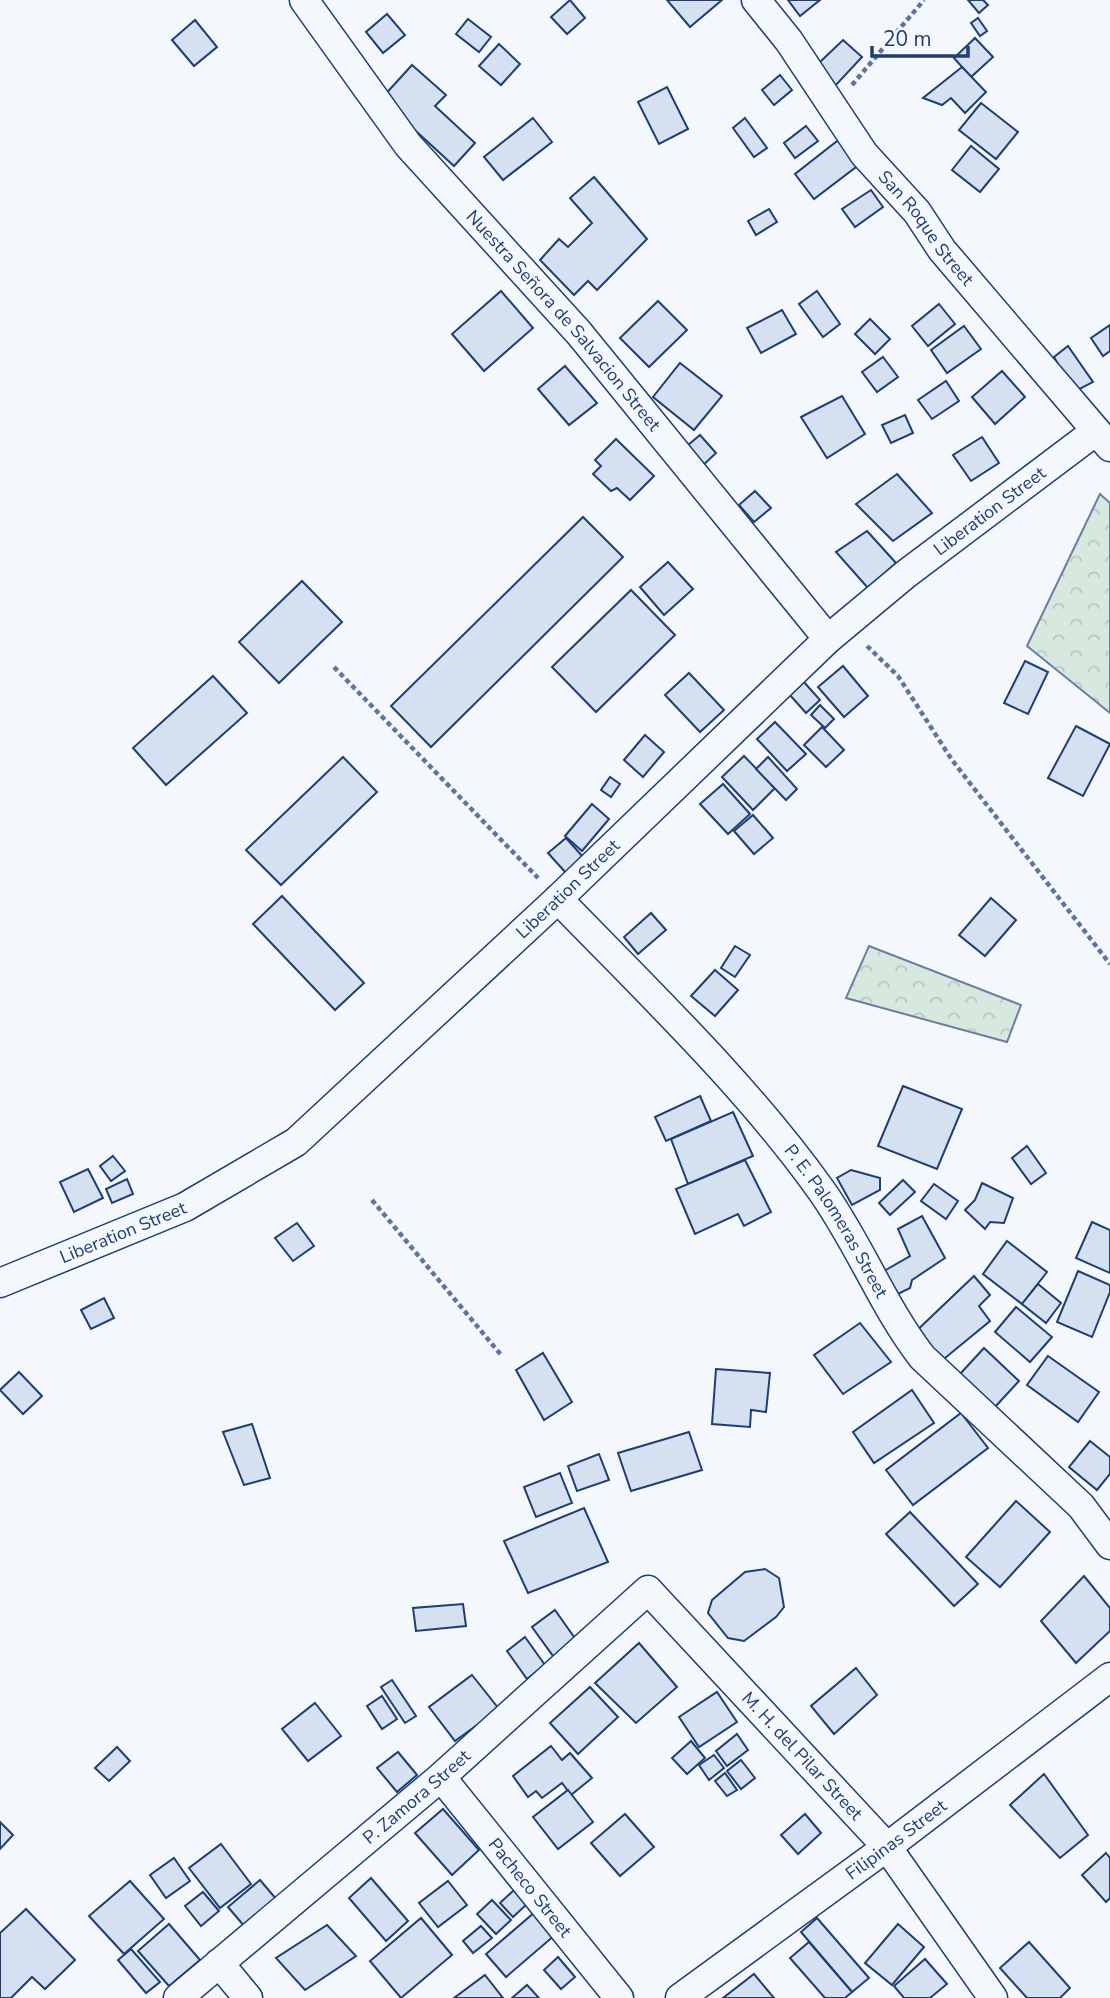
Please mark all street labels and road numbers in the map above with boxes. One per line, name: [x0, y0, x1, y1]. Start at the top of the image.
street label: San Roque Street: [873, 165, 980, 291]
street label: Nuestra Señora de Salvacion Street: [461, 205, 667, 437]
street label: Liberation Street: [929, 461, 1051, 561]
street label: Liberation Street: [511, 833, 625, 944]
street label: P. E. Palomeras Street: [779, 1139, 894, 1303]
street label: Liberation Street: [56, 1196, 190, 1269]
street label: M. H. del Pilar Street: [736, 1686, 869, 1826]
street label: P. Zamora Street: [358, 1744, 476, 1850]
street label: Filipinas Street: [841, 1793, 952, 1885]
street label: Pacheco Street: [483, 1833, 578, 1943]

